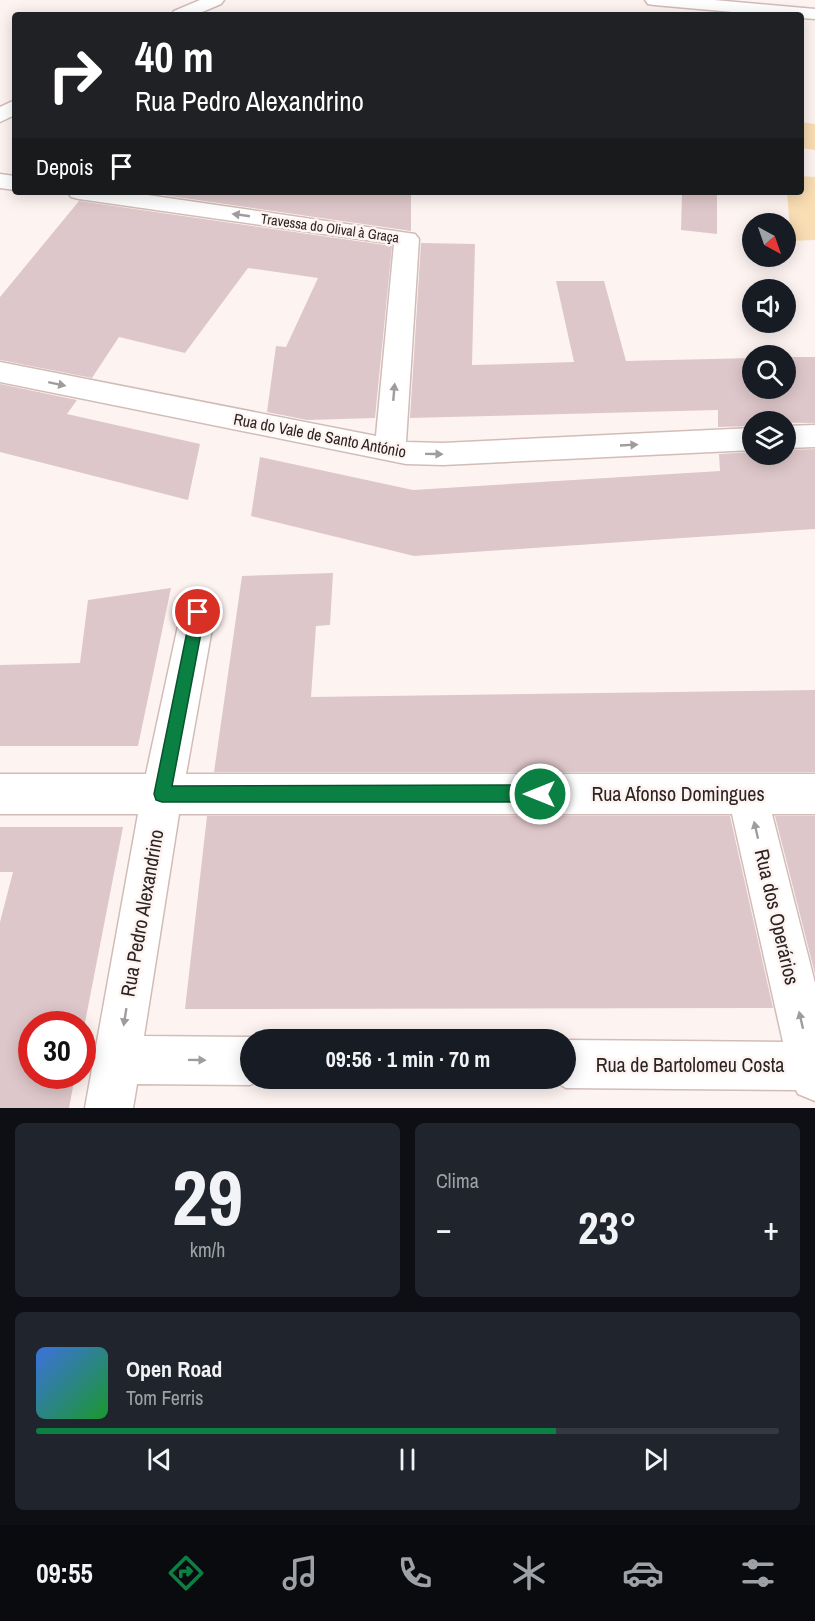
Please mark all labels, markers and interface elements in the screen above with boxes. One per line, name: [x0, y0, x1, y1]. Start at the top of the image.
text: 40 m: [135, 29, 214, 85]
icon: right: [36, 36, 114, 114]
text: Rua Pedro Alexandrino: [135, 83, 364, 119]
icon: arrive: [105, 150, 138, 183]
text: Depois: [36, 152, 93, 182]
street label: Travessa do Olival à Graça: [260, 209, 401, 247]
one-way arrow: [231, 211, 250, 220]
north arrow: [742, 213, 796, 267]
map controls: [742, 213, 796, 465]
button: sound: [742, 279, 796, 333]
button: search: [742, 345, 796, 399]
one-way arrow: [48, 379, 67, 389]
one-way arrow: [390, 382, 399, 401]
street label: Rua do Vale de Santo António: [232, 407, 408, 463]
button: layers: [742, 411, 796, 465]
one-way arrow: [620, 440, 639, 449]
one-way arrow: [425, 449, 444, 458]
pin: [172, 586, 223, 637]
icon: arrive: [181, 595, 214, 628]
position arrow: [508, 762, 572, 826]
street label: Rua Afonso Domingues: [591, 780, 765, 807]
one-way arrow: [751, 820, 760, 839]
street label: Rua Pedro Alexandrino: [113, 827, 170, 999]
street label: Rua dos Operários: [749, 846, 806, 987]
one-way arrow: [120, 1008, 129, 1027]
speed limit sign: 30: [18, 1011, 96, 1089]
one-way arrow: [796, 1011, 806, 1029]
text: 09:56 · 1 min · 70 m: [326, 1044, 490, 1074]
street label: Rua de Bartolomeu Costa: [596, 1051, 784, 1078]
one-way arrow: [187, 1055, 206, 1065]
text: 29: [172, 1144, 243, 1249]
text: Clima: [436, 1167, 479, 1194]
text: 23°: [578, 1197, 637, 1258]
text: −: [436, 1206, 452, 1250]
text: +: [763, 1206, 779, 1250]
text: km/h: [190, 1236, 225, 1263]
text: Open Road: [126, 1354, 222, 1384]
text: Tom Ferris: [126, 1384, 204, 1411]
icon: previous: [143, 1443, 176, 1476]
icon: pause: [391, 1443, 424, 1476]
icon: next: [639, 1443, 672, 1476]
icon: directions: [165, 1552, 207, 1594]
icon: music: [279, 1552, 321, 1594]
icon: phone: [394, 1552, 436, 1594]
icon: climate: [508, 1552, 550, 1594]
icon: car: [622, 1552, 664, 1594]
icon: filters: [737, 1552, 779, 1594]
text: 09:55: [36, 1555, 93, 1591]

